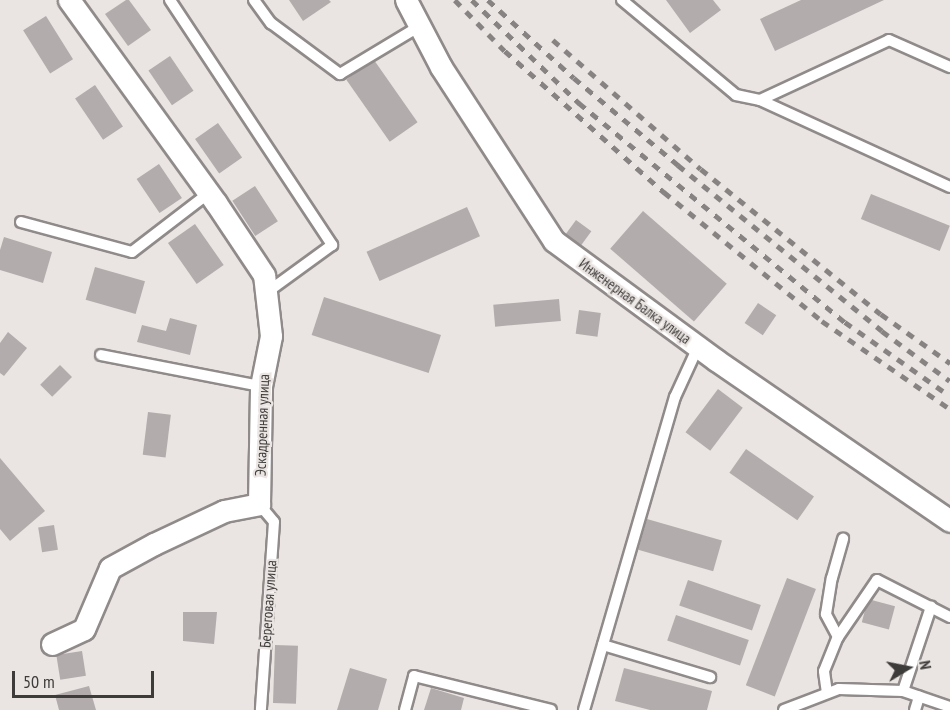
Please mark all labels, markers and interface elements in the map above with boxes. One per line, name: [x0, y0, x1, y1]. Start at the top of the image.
street label: Инженерная Балка улица: [575, 254, 695, 348]
street label: Эскадренная улица: [251, 374, 273, 476]
street label: Береговая улица: [256, 559, 280, 649]
north arrow: [878, 638, 938, 698]
scale bar: [15, 659, 158, 697]
text: N: [915, 659, 936, 671]
text: 50 m: [23, 670, 55, 693]

